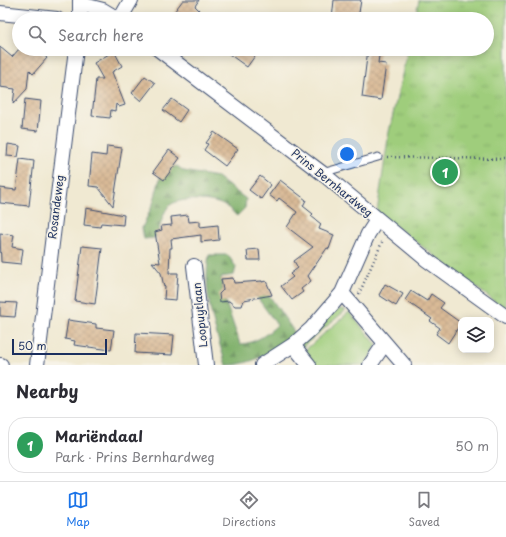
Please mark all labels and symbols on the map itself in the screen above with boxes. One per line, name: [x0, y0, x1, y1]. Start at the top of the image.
street label: Prins Bernhardweg: [288, 144, 377, 221]
your location: [337, 144, 357, 164]
pin: 1: [432, 157, 458, 187]
street label: Rosandeweg: [43, 174, 68, 240]
street label: Loopuytlaan: [188, 282, 211, 348]
scale bar: [12, 337, 107, 356]

